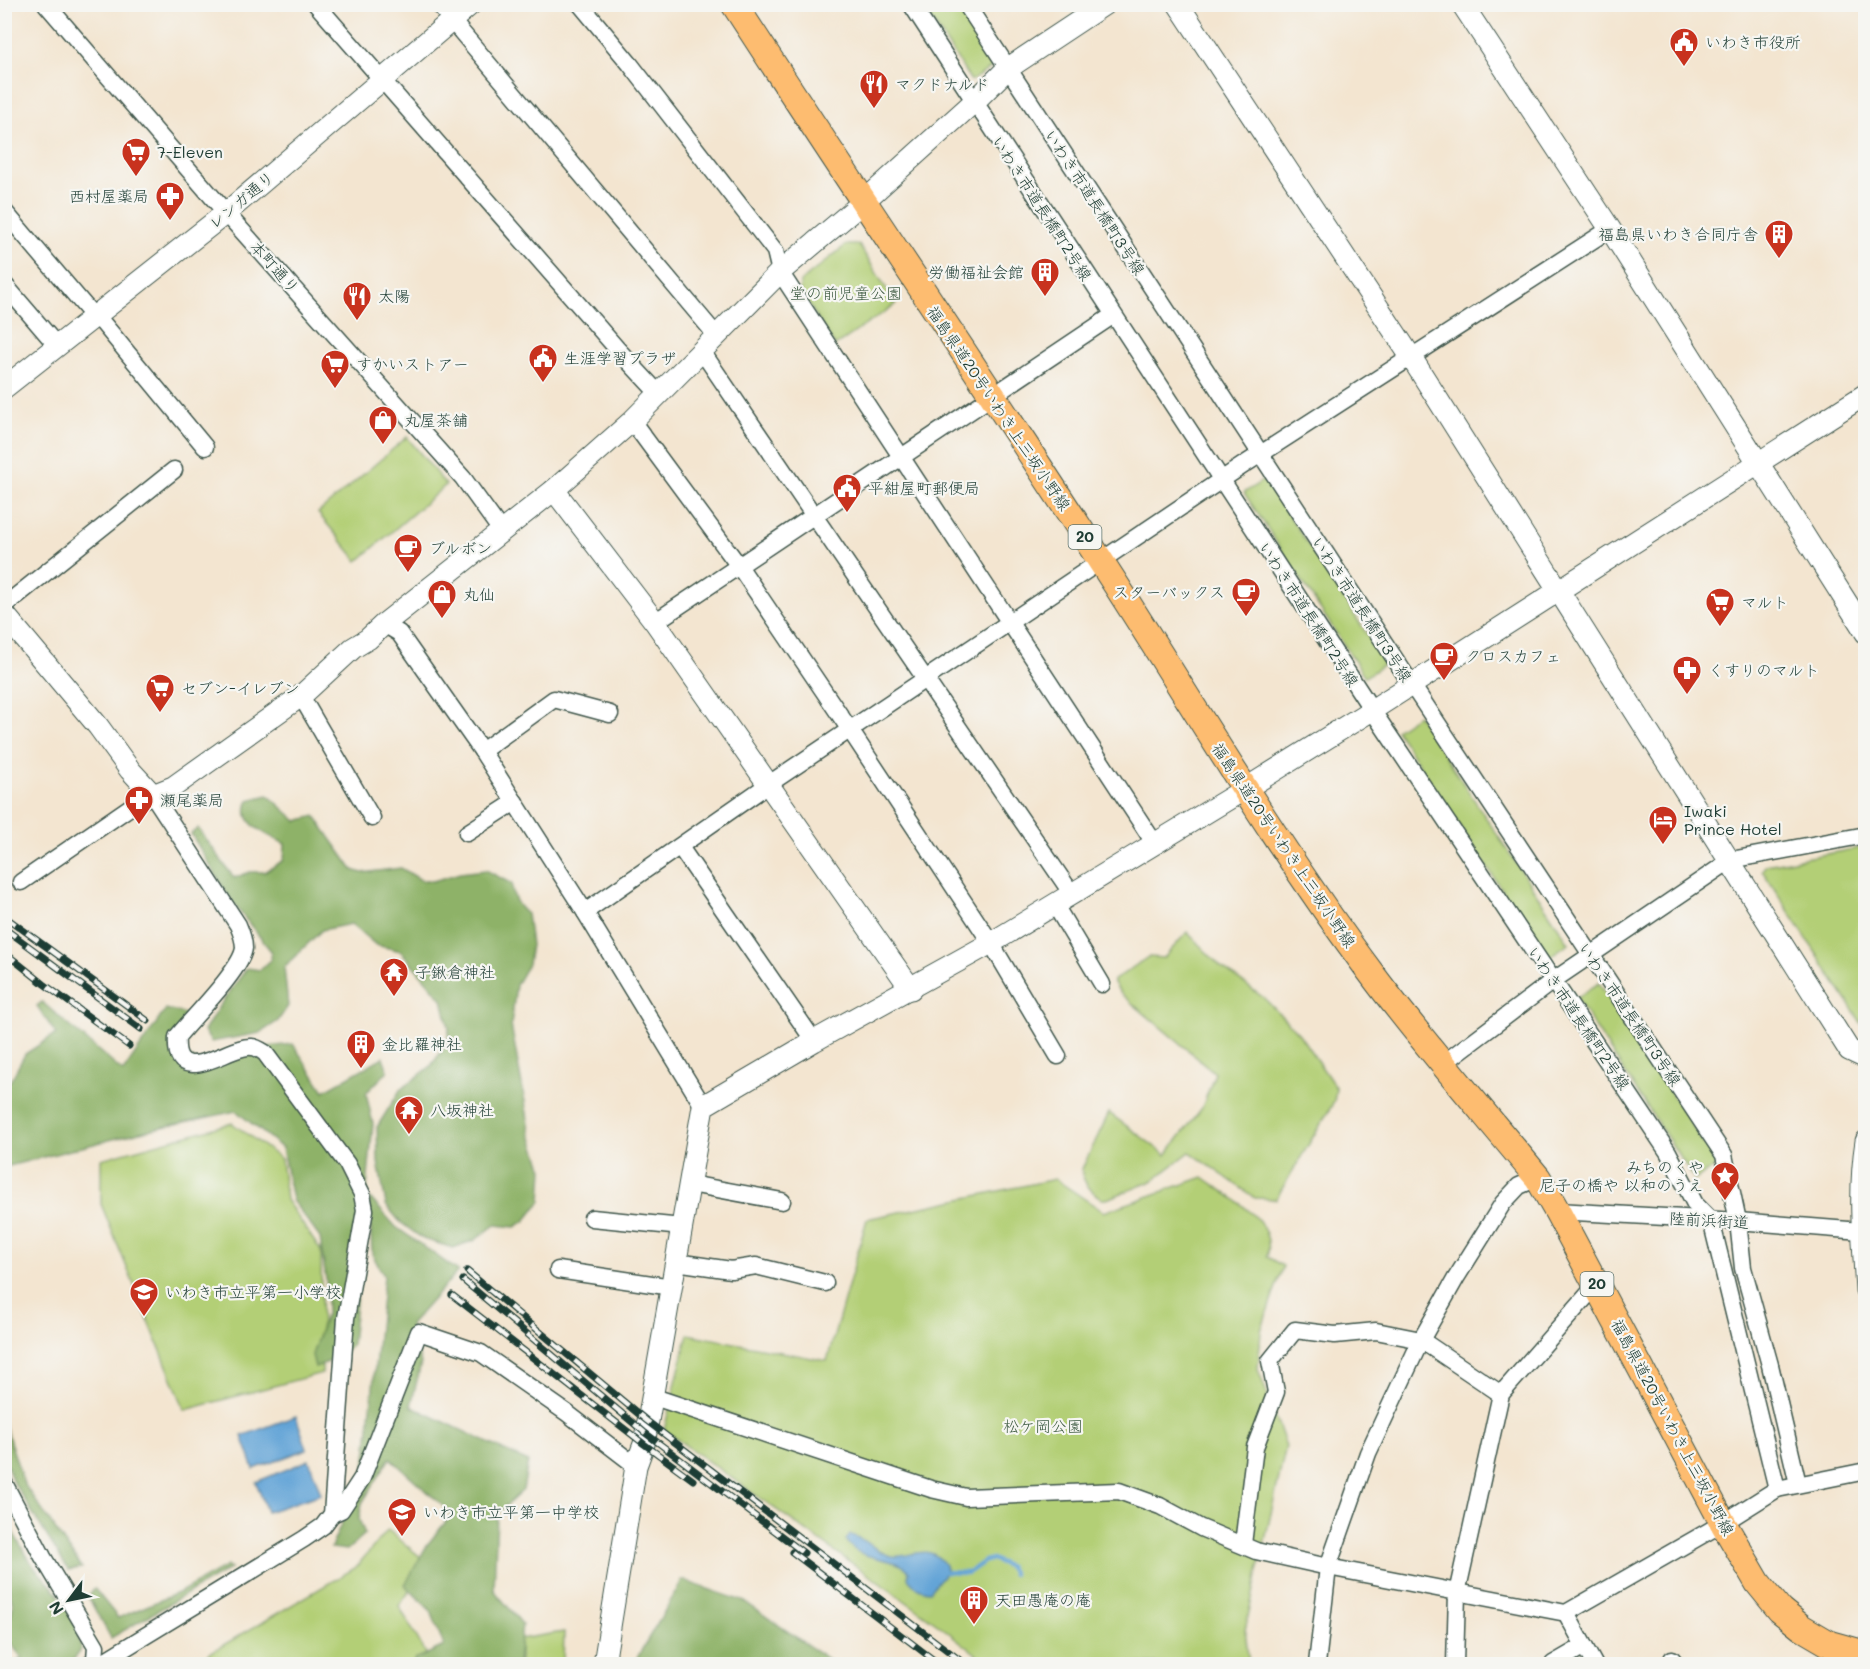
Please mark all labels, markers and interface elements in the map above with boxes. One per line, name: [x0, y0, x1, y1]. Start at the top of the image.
public building icon: いわき市役所: [1668, 26, 1700, 68]
place label: いわき市役所: [1705, 31, 1801, 52]
restaurant icon: マクドナルド: [858, 68, 890, 110]
place label: マクドナルド: [895, 73, 990, 94]
street label: いわき市道長橋町3号線: [1040, 125, 1150, 278]
street label: いわき市道長橋町2号線: [988, 131, 1097, 284]
supermarket icon: 7-Eleven: [120, 136, 152, 178]
place label: 7-Eleven: [157, 141, 223, 162]
street label: レンガ通り: [203, 166, 278, 233]
pharmacy icon: 西村屋薬局: [154, 180, 186, 222]
place label: 西村屋薬局: [69, 185, 149, 206]
building icon: 福島県いわき合同庁舎: [1763, 218, 1795, 260]
place label: 福島県いわき合同庁舎: [1598, 223, 1758, 244]
street label: 本町通り: [246, 236, 305, 297]
building icon: 労働福祉会館: [1029, 256, 1061, 298]
place label: 労働福祉会館: [928, 261, 1024, 282]
restaurant icon: 太陽: [341, 280, 373, 322]
park label: 堂の前児童公園: [790, 282, 902, 303]
place label: 太陽: [378, 285, 410, 306]
street label: 福島県道20号いわき上三坂小野線: [923, 301, 1076, 514]
public building icon: 生涯学習プラザ: [527, 342, 559, 384]
place label: 生涯学習プラザ: [564, 347, 676, 368]
supermarket icon: すかいストアー: [319, 348, 351, 390]
place label: すかいストアー: [356, 353, 469, 374]
shop icon: 丸屋茶舗: [367, 404, 399, 446]
place label: 丸屋茶舗: [404, 409, 468, 430]
public building icon: 平紺屋町郵便局: [831, 472, 863, 514]
place label: 平紺屋町郵便局: [868, 477, 980, 498]
road number: 20: [1068, 525, 1102, 549]
cafe icon: ブルボン: [392, 532, 424, 574]
street label: いわき市道長橋町3号線: [1307, 532, 1417, 685]
place label: ブルボン: [429, 537, 492, 558]
street label: いわき市道長橋町2号線: [1255, 537, 1364, 690]
cafe icon: スターバックス: [1230, 576, 1262, 618]
shop icon: 丸仙: [426, 578, 458, 620]
place label: スターバックス: [1113, 581, 1225, 602]
place label: 丸仙: [463, 583, 495, 604]
supermarket icon: マルト: [1704, 586, 1736, 628]
place label: マルト: [1741, 591, 1789, 612]
cafe icon: クロスカフェ: [1428, 640, 1460, 682]
place label: クロスカフェ: [1465, 645, 1561, 666]
pharmacy icon: くすりのマルト: [1671, 654, 1703, 696]
place label: くすりのマルト: [1708, 659, 1820, 680]
supermarket icon: セブン-イレブン: [144, 672, 176, 714]
place label: セブン-イレブン: [181, 677, 300, 698]
street label: 福島県道20号いわき上三坂小野線: [1208, 738, 1361, 951]
pharmacy icon: 瀬尾薬局: [123, 784, 155, 826]
place label: 瀬尾薬局: [160, 789, 224, 810]
place label: Iwaki Prince Hotel: [1684, 800, 1782, 839]
hotel icon: Iwaki Prince Hotel: [1647, 804, 1679, 846]
street label: いわき市道長橋町3号線: [1574, 938, 1686, 1090]
street label: いわき市道長橋町2号線: [1523, 942, 1635, 1094]
temple icon: 子鍬倉神社: [378, 956, 410, 998]
place label: 子鍬倉神社: [415, 961, 495, 982]
building icon: 金比羅神社: [345, 1028, 377, 1070]
place label: 金比羅神社: [382, 1033, 462, 1054]
temple icon: 八坂神社: [393, 1094, 425, 1136]
place label: 八坂神社: [430, 1099, 494, 1120]
place label: みちのくや 尼子の橋や 以和のうえ: [1539, 1156, 1704, 1195]
place icon: みちのくや 尼子の橋や 以和のうえ: [1709, 1160, 1741, 1202]
street label: 陸前浜街道: [1669, 1207, 1750, 1232]
road number: 20: [1580, 1272, 1614, 1296]
school or university icon: いわき市立平第一小学校: [128, 1276, 160, 1318]
place label: いわき市立平第一小学校: [165, 1281, 341, 1302]
street label: 福島県道20号いわき上三坂小野線: [1607, 1315, 1740, 1539]
park label: 松ケ岡公園: [1003, 1415, 1083, 1436]
school or university icon: いわき市立平第一中学校: [386, 1496, 418, 1538]
place label: いわき市立平第一中学校: [423, 1501, 599, 1522]
north arrow: [39, 1570, 99, 1630]
building icon: 天田愚庵の庵: [958, 1584, 990, 1626]
place label: 天田愚庵の庵: [995, 1589, 1091, 1610]
text: N: [44, 1597, 68, 1619]

